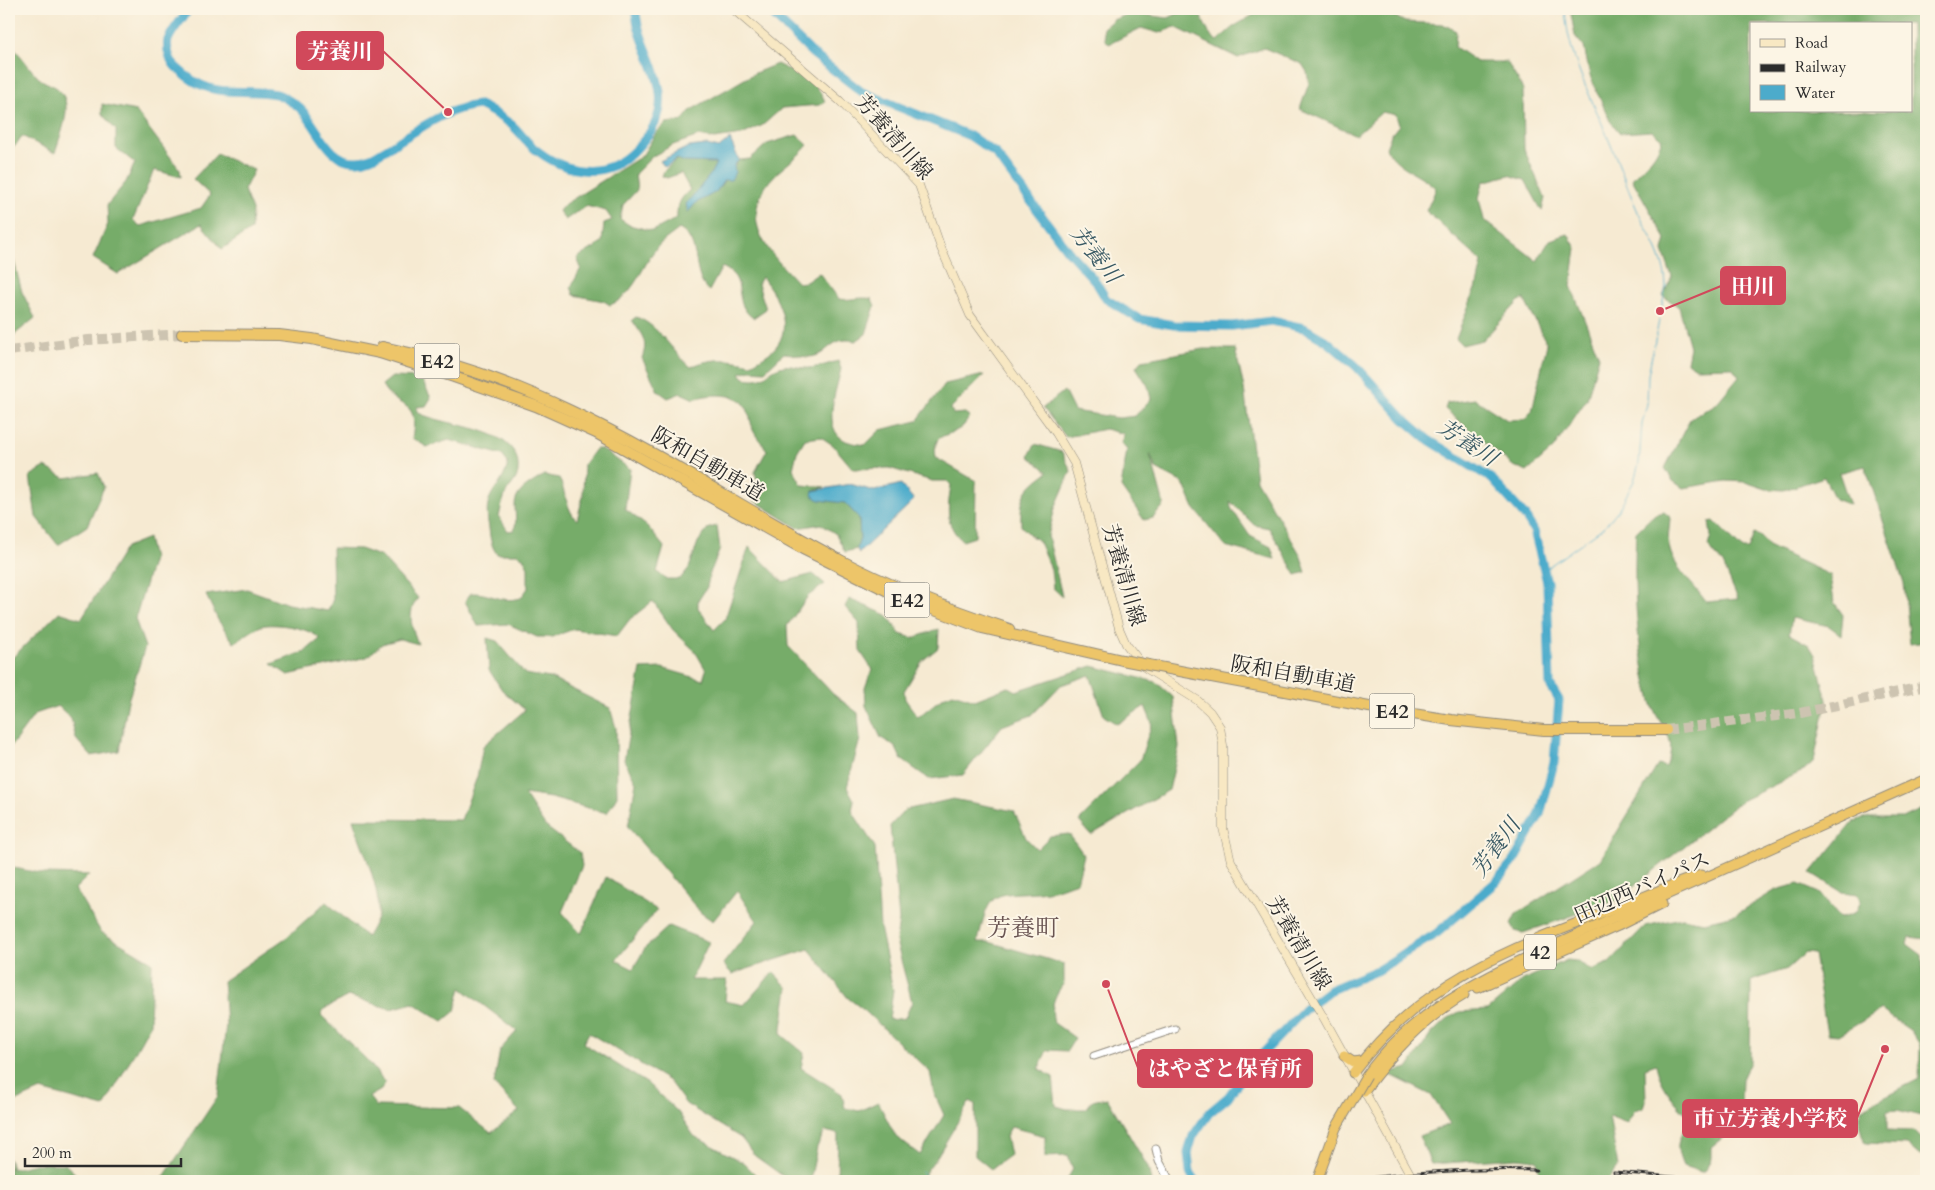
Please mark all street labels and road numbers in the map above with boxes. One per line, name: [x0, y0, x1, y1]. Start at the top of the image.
street label: 芳養清川線: [848, 88, 939, 186]
road number: E42: [414, 344, 460, 378]
street label: 阪和自動車道: [646, 420, 770, 508]
street label: 芳養清川線: [1095, 521, 1152, 630]
road number: E42: [884, 582, 930, 618]
street label: 阪和自動車道: [1228, 649, 1357, 700]
road number: E42: [1370, 694, 1414, 728]
street label: 田辺西バイパス: [1569, 844, 1715, 931]
street label: 芳養清川線: [1259, 891, 1338, 996]
road number: 42: [1524, 934, 1556, 970]

